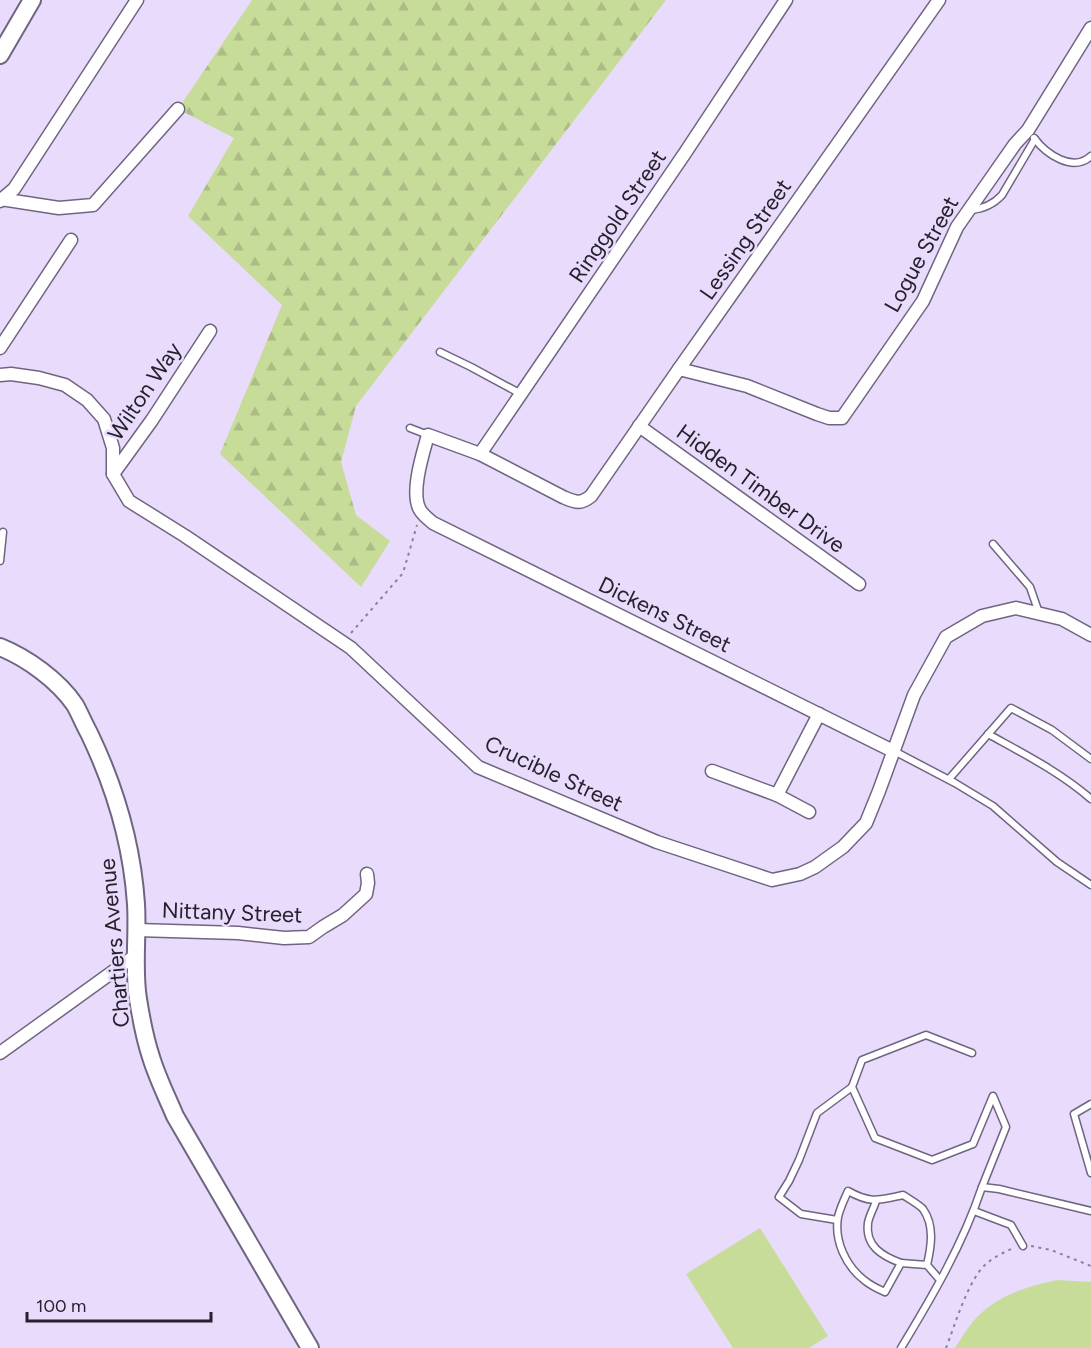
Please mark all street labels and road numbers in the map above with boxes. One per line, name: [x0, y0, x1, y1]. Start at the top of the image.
street label: Ringgold Street: [563, 145, 672, 288]
street label: Lessing Street: [694, 174, 797, 305]
street label: Logue Street: [878, 192, 964, 317]
street label: Wilton Way: [102, 337, 187, 446]
street label: Hidden Timber Drive: [671, 418, 850, 559]
street label: Dickens Street: [594, 571, 735, 658]
street label: Crucible Street: [480, 730, 627, 817]
street label: Chartiers Avenue: [94, 857, 135, 1029]
street label: Nittany Street: [161, 897, 303, 928]

